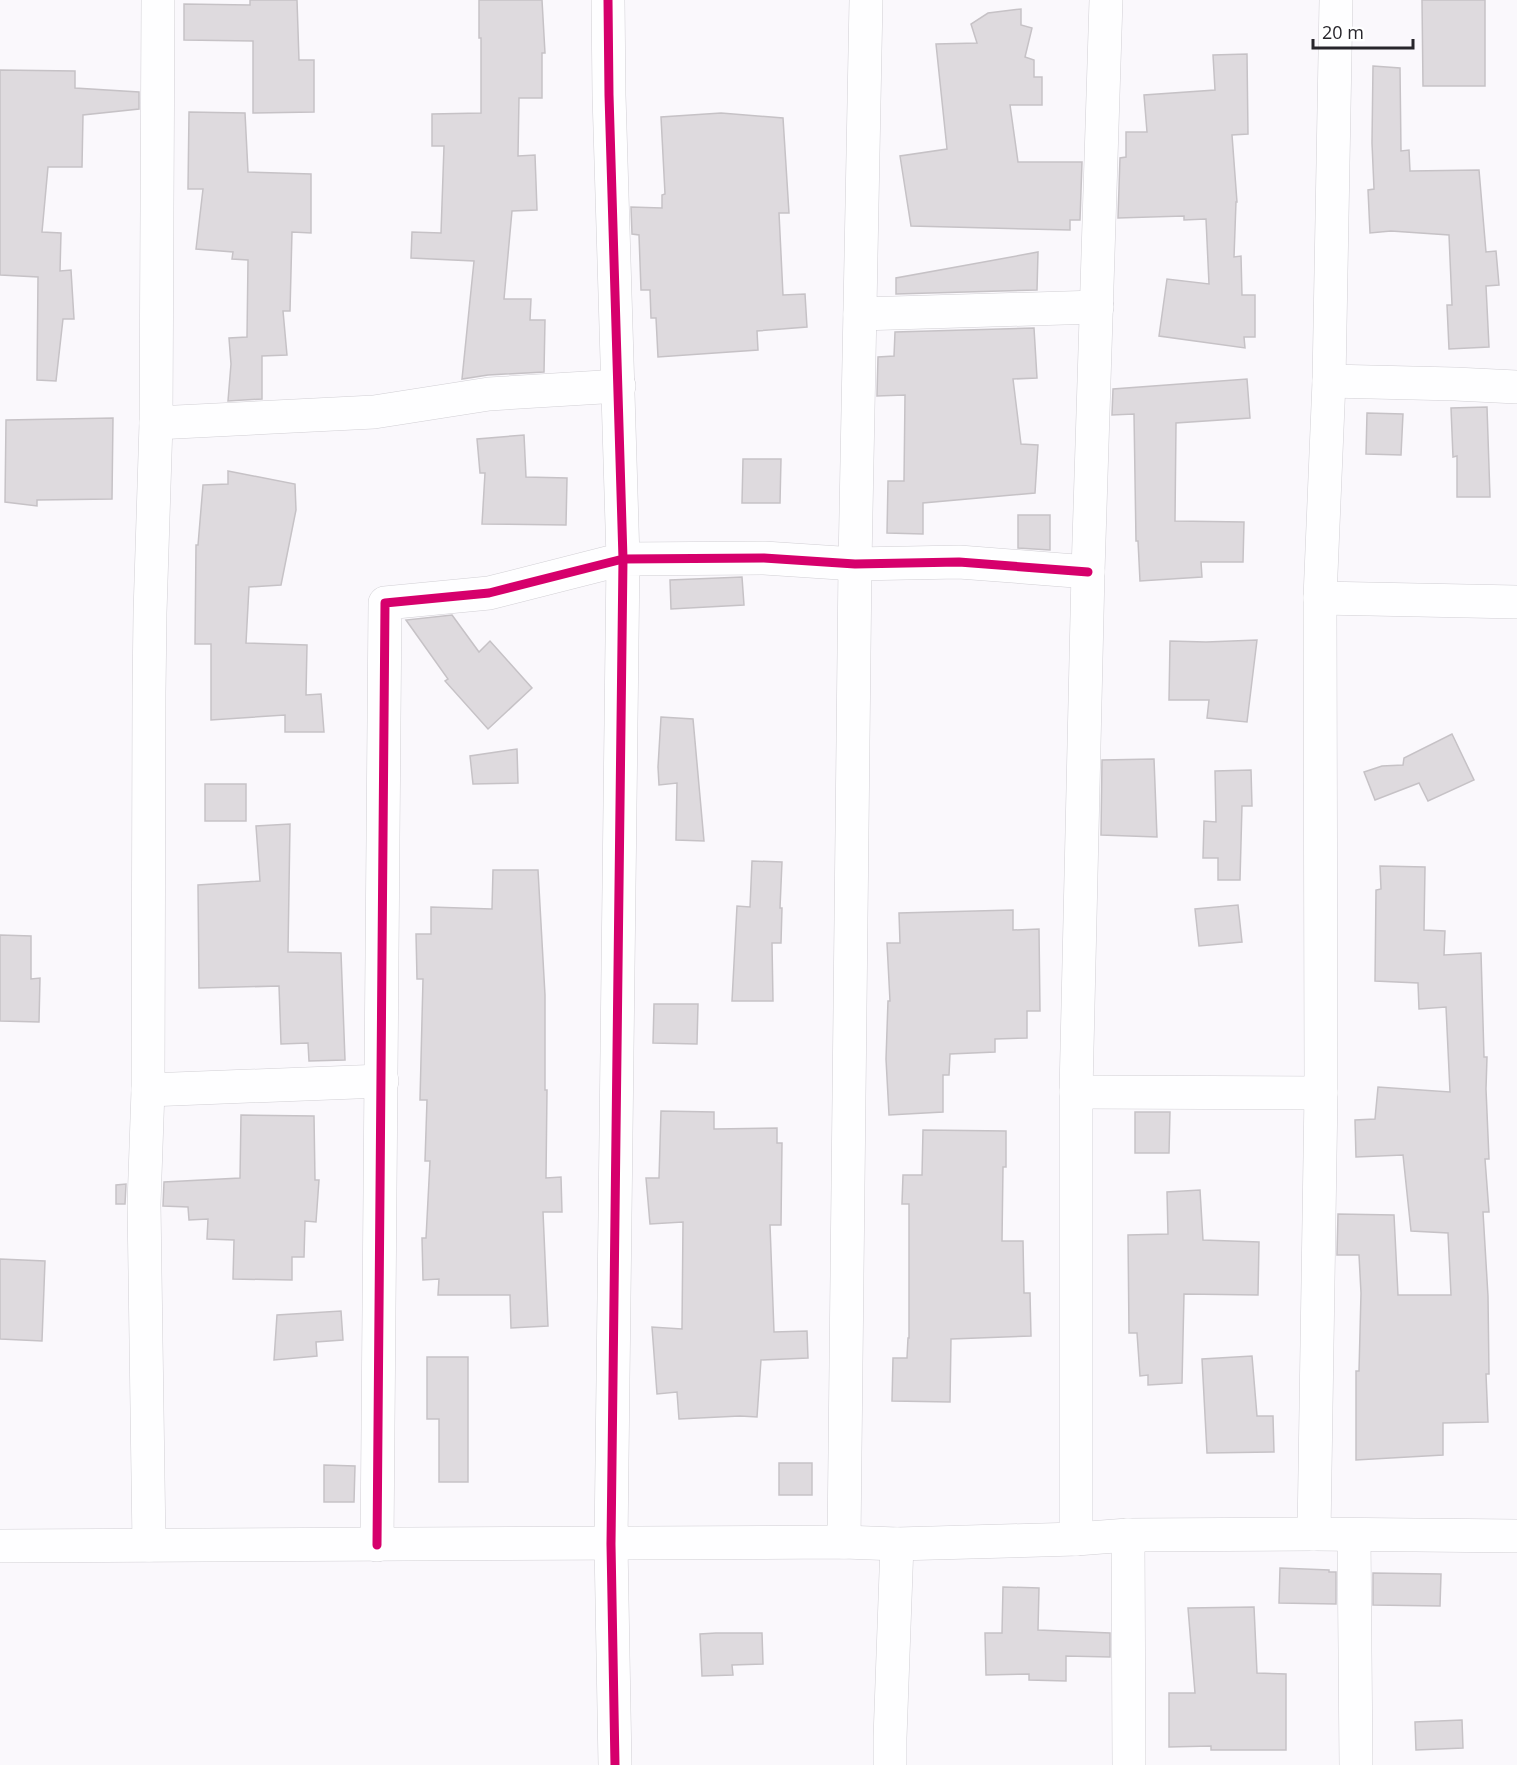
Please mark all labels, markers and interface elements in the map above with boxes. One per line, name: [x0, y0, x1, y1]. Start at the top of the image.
scale bar: [1313, 12, 1414, 50]
text: 20 m: [1322, 20, 1364, 44]

